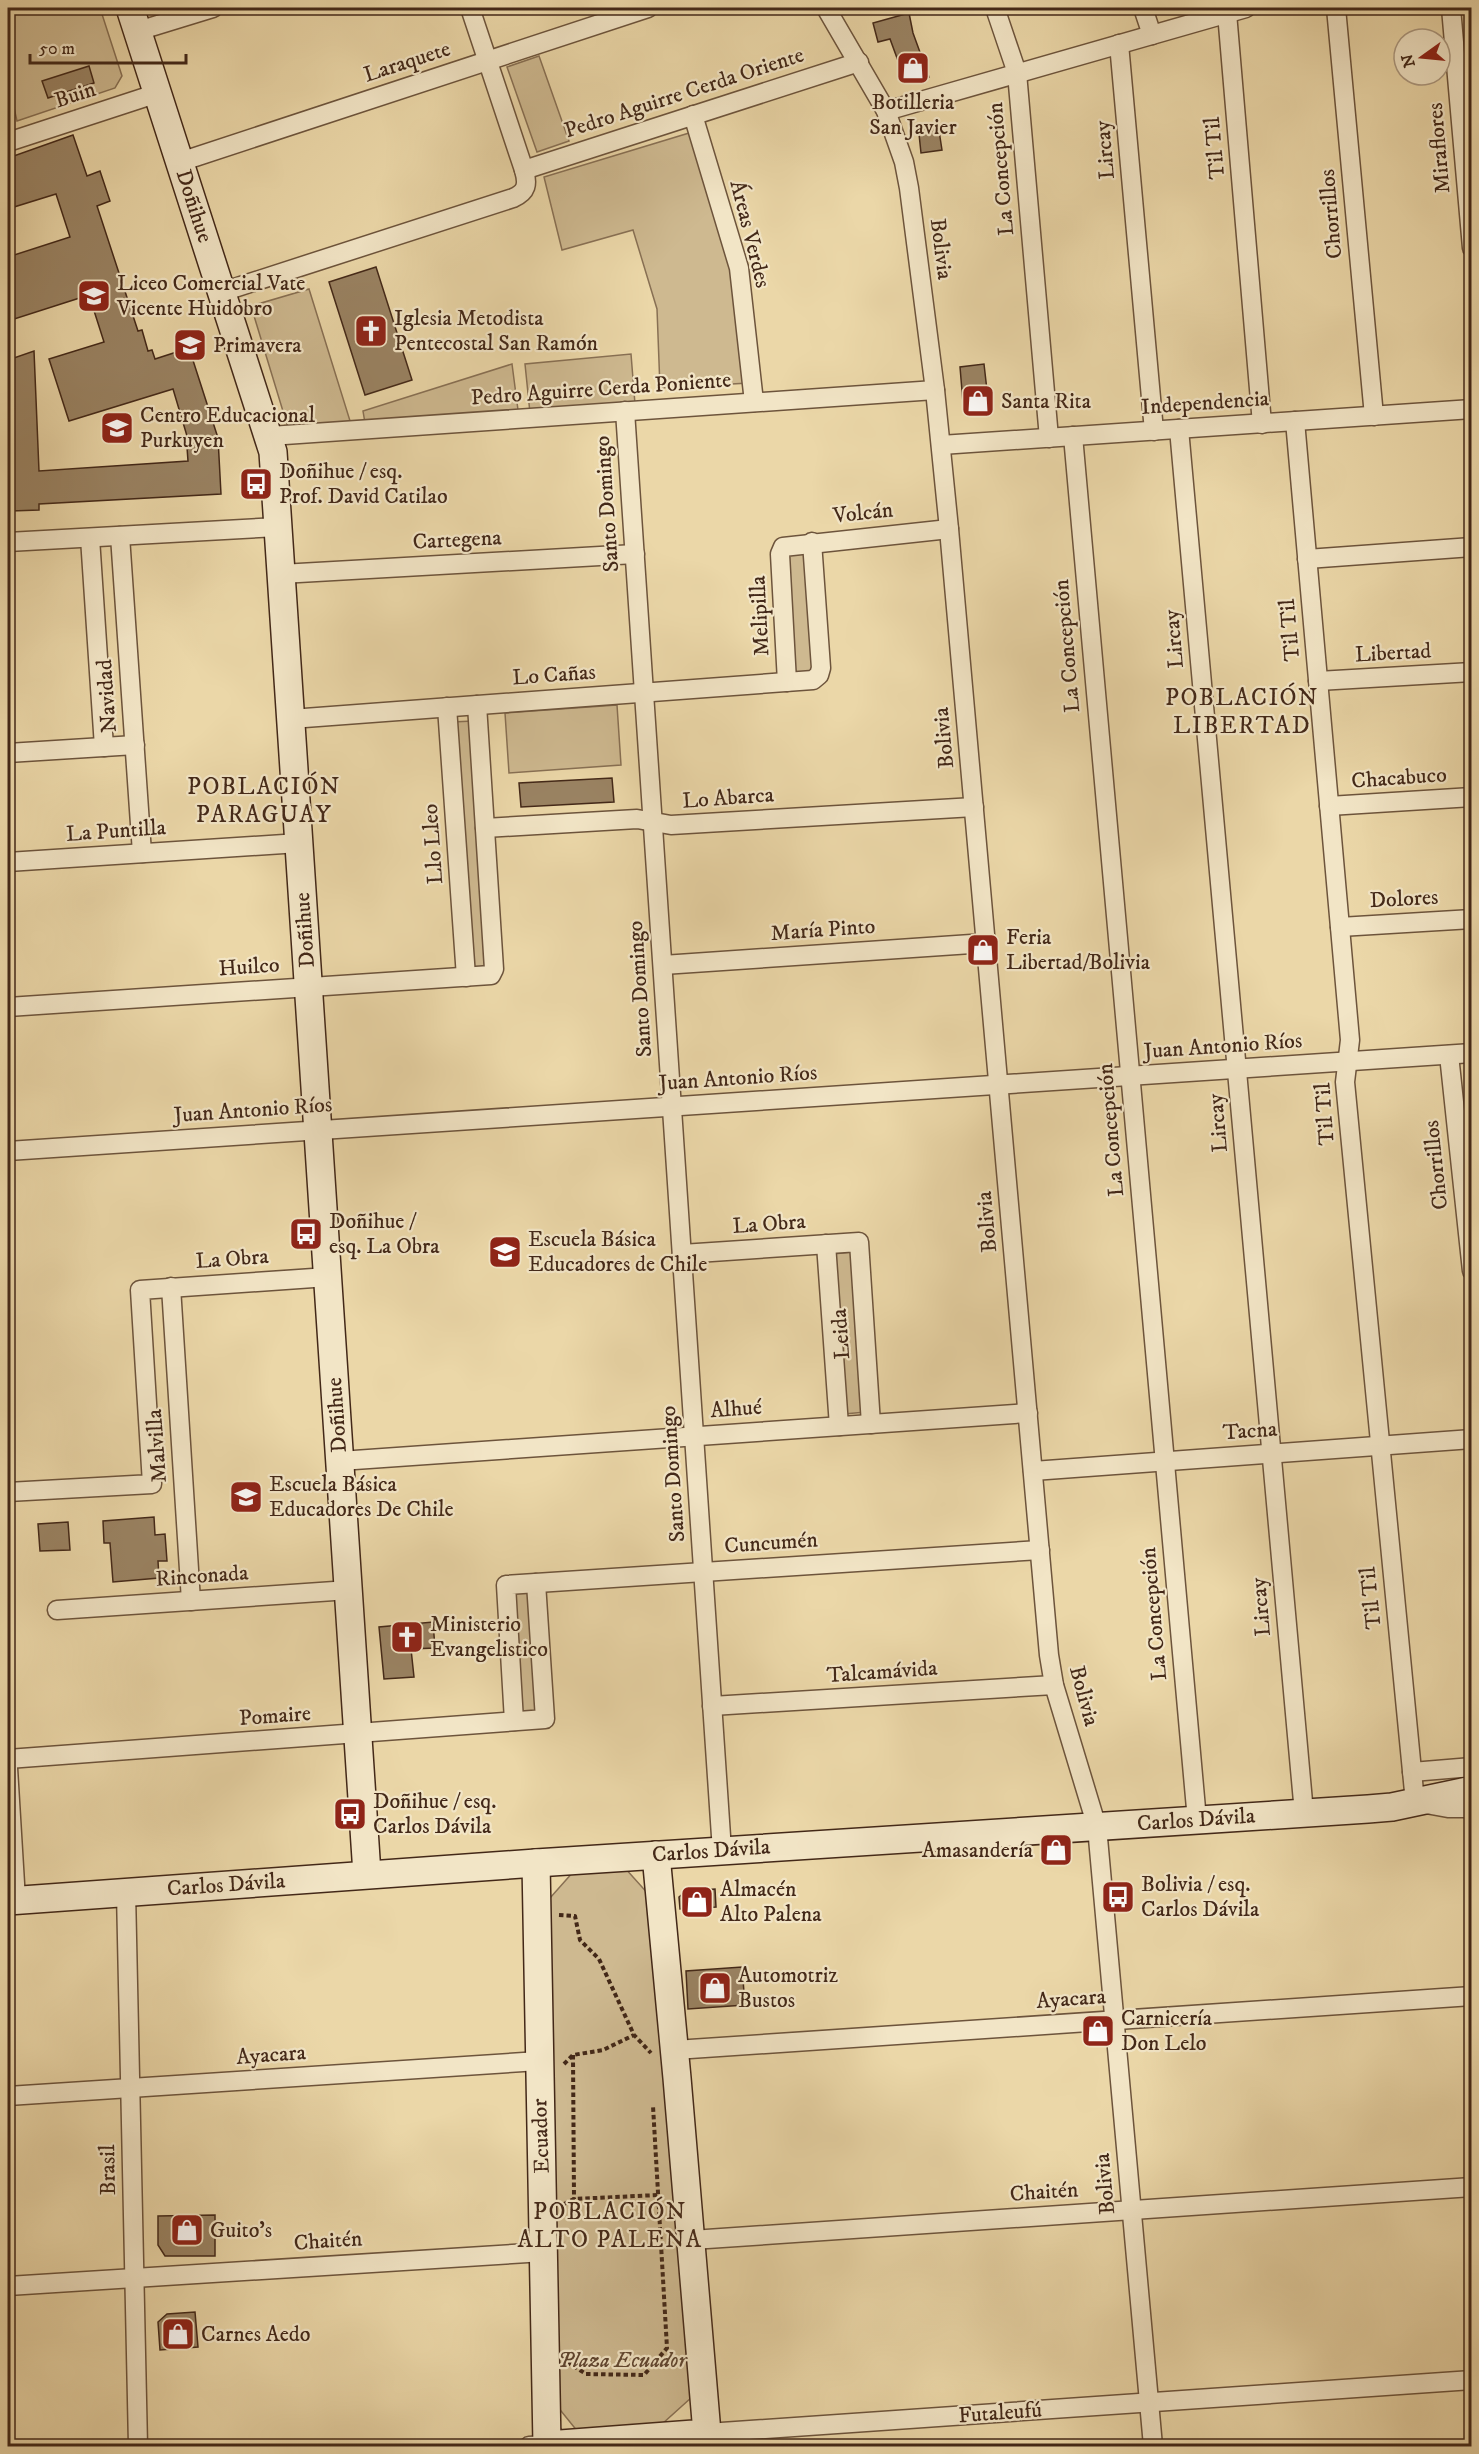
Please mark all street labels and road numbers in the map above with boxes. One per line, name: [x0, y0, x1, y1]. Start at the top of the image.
street label: Laraquete: [360, 35, 454, 89]
street label: Pedro Aguirre Cerda Oriente: [561, 41, 807, 145]
street label: Buin: [51, 76, 99, 114]
street label: La Concepción: [982, 101, 1020, 237]
street label: Miraflores: [1422, 101, 1456, 195]
street label: Til Til: [1199, 115, 1231, 180]
street label: Lircay: [1089, 119, 1121, 180]
street label: Doñihue: [170, 166, 218, 246]
street label: Chorrillos: [1314, 168, 1348, 260]
street label: Áreas Verdes: [724, 177, 777, 291]
street label: Bolivia: [924, 217, 958, 282]
street label: Pedro Aguirre Cerda Poniente: [470, 366, 732, 412]
street label: Independencia: [1140, 385, 1271, 421]
street label: Santo Domingo: [589, 435, 625, 573]
street label: Volcán: [831, 496, 895, 530]
street label: Cartegena: [412, 524, 503, 556]
street label: Melipilla: [744, 574, 776, 657]
street label: La Concepción: [1048, 578, 1086, 714]
street label: Til Til: [1274, 597, 1306, 662]
street label: Lircay: [1158, 608, 1190, 669]
street label: Libertad: [1354, 638, 1432, 668]
street label: Navidad: [91, 658, 123, 734]
street label: Lo Cañas: [511, 659, 597, 691]
street label: Bolivia: [928, 706, 960, 770]
street label: Chacabuco: [1350, 761, 1448, 795]
street label: Lo Abarca: [681, 781, 775, 815]
street label: Llo Lleo: [417, 803, 449, 885]
street label: La Puntilla: [65, 814, 167, 848]
street label: Dolores: [1369, 884, 1439, 914]
street label: Doñihue: [289, 891, 321, 969]
street label: María Pinto: [770, 913, 876, 947]
street label: Santo Domingo: [622, 920, 658, 1058]
street label: Huilco: [218, 951, 280, 983]
street label: Juan Antonio Ríos: [1141, 1027, 1303, 1065]
street label: Juan Antonio Ríos: [656, 1059, 818, 1097]
street label: La Concepción: [1092, 1062, 1130, 1198]
street label: Til Til: [1309, 1082, 1341, 1146]
street label: Juan Antonio Ríos: [171, 1091, 333, 1129]
street label: Lircay: [1202, 1092, 1234, 1153]
street label: Chorrillos: [1418, 1119, 1454, 1211]
street label: Bolivia: [971, 1190, 1003, 1254]
street label: La Obra: [732, 1208, 807, 1240]
street label: La Obra: [195, 1243, 270, 1275]
street label: Leida: [826, 1307, 856, 1360]
street label: Doñihue: [321, 1376, 353, 1454]
street label: Alhué: [709, 1394, 763, 1424]
street label: Santo Domingo: [655, 1405, 691, 1543]
street label: Malvilla: [141, 1408, 173, 1484]
street label: Tacna: [1222, 1416, 1279, 1446]
street label: Cuncumén: [723, 1526, 819, 1560]
street label: La Concepción: [1135, 1546, 1173, 1682]
street label: Rinconada: [155, 1559, 250, 1593]
street label: Til Til: [1354, 1565, 1388, 1630]
street label: Lircay: [1245, 1576, 1277, 1637]
street label: Talcamávida: [826, 1655, 939, 1689]
street label: Bolivia: [1063, 1663, 1105, 1730]
street label: Pomaire: [238, 1700, 312, 1732]
street label: Carlos Dávila: [1136, 1802, 1257, 1838]
street label: Carlos Dávila: [651, 1833, 772, 1869]
street label: Carlos Dávila: [166, 1867, 287, 1903]
street label: Ayacara: [1035, 1983, 1107, 2015]
street label: Ayacara: [235, 2039, 307, 2071]
street label: Ecuador: [526, 2097, 556, 2174]
street label: Brasil: [94, 2144, 122, 2196]
street label: Bolivia: [1089, 2152, 1121, 2216]
street label: Chaitén: [1009, 2176, 1080, 2208]
street label: Chaitén: [293, 2225, 364, 2257]
street label: Futaleufú: [957, 2397, 1043, 2429]

